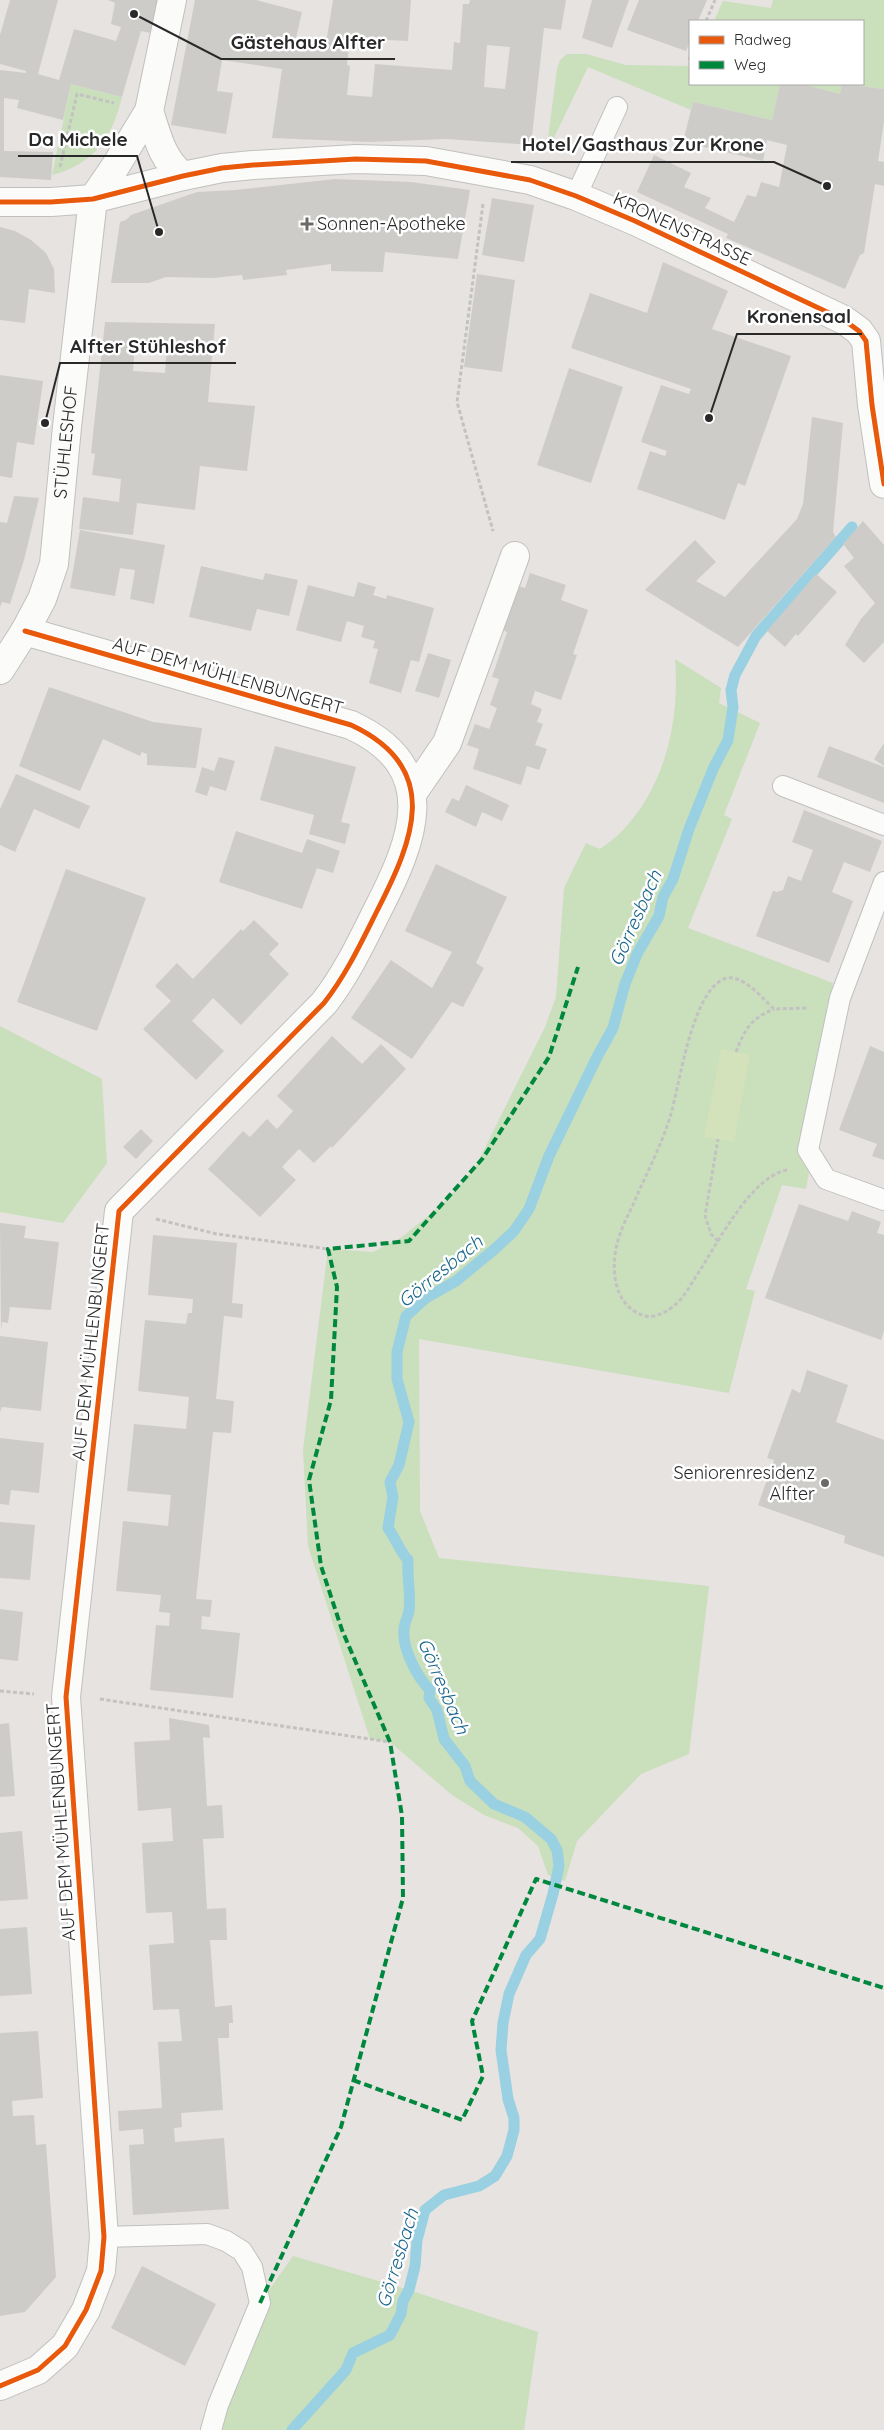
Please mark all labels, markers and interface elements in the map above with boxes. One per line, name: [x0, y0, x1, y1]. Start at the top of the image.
legend: [689, 20, 864, 85]
callout: Gästehaus Alfter: [221, 25, 395, 59]
text: Gästehaus Alfter: [231, 30, 385, 54]
text: Radweg: [734, 30, 791, 49]
text: Weg: [734, 55, 766, 74]
callout: Da Michele: [18, 122, 137, 156]
text: Da Michele: [28, 127, 128, 151]
callout: Hotel/Gasthaus Zur Krone: [511, 128, 774, 162]
text: Hotel/Gasthaus Zur Krone: [522, 132, 764, 156]
street label: KRONENSTRASSE: [610, 187, 755, 271]
place label: Sonnen-Apotheke: [317, 212, 466, 235]
marker: Sonnen-Apotheke: [301, 218, 313, 230]
callout: Kronensaal: [737, 300, 862, 334]
text: Kronensaal: [747, 304, 851, 328]
callout: Alfter Stühleshof: [60, 329, 236, 363]
text: Alfter Stühleshof: [70, 334, 227, 358]
street label: STÜHLESHOF: [48, 384, 83, 500]
street label: AUF DEM MÜHLENBUNGERT: [110, 632, 346, 720]
water label: Görresbach: [603, 865, 667, 970]
street label: AUF DEM MÜHLENBUNGERT: [67, 1222, 114, 1462]
water label: Görresbach: [393, 1229, 488, 1312]
place label: Seniorenresidenz Alfter: [673, 1461, 815, 1505]
marker: Seniorenresidenz Alfter: [819, 1477, 831, 1489]
water label: Görresbach: [413, 1634, 475, 1739]
street label: AUF DEM MÜHLENBUNGERT: [41, 1702, 80, 1942]
water label: Görresbach: [371, 2204, 424, 2310]

